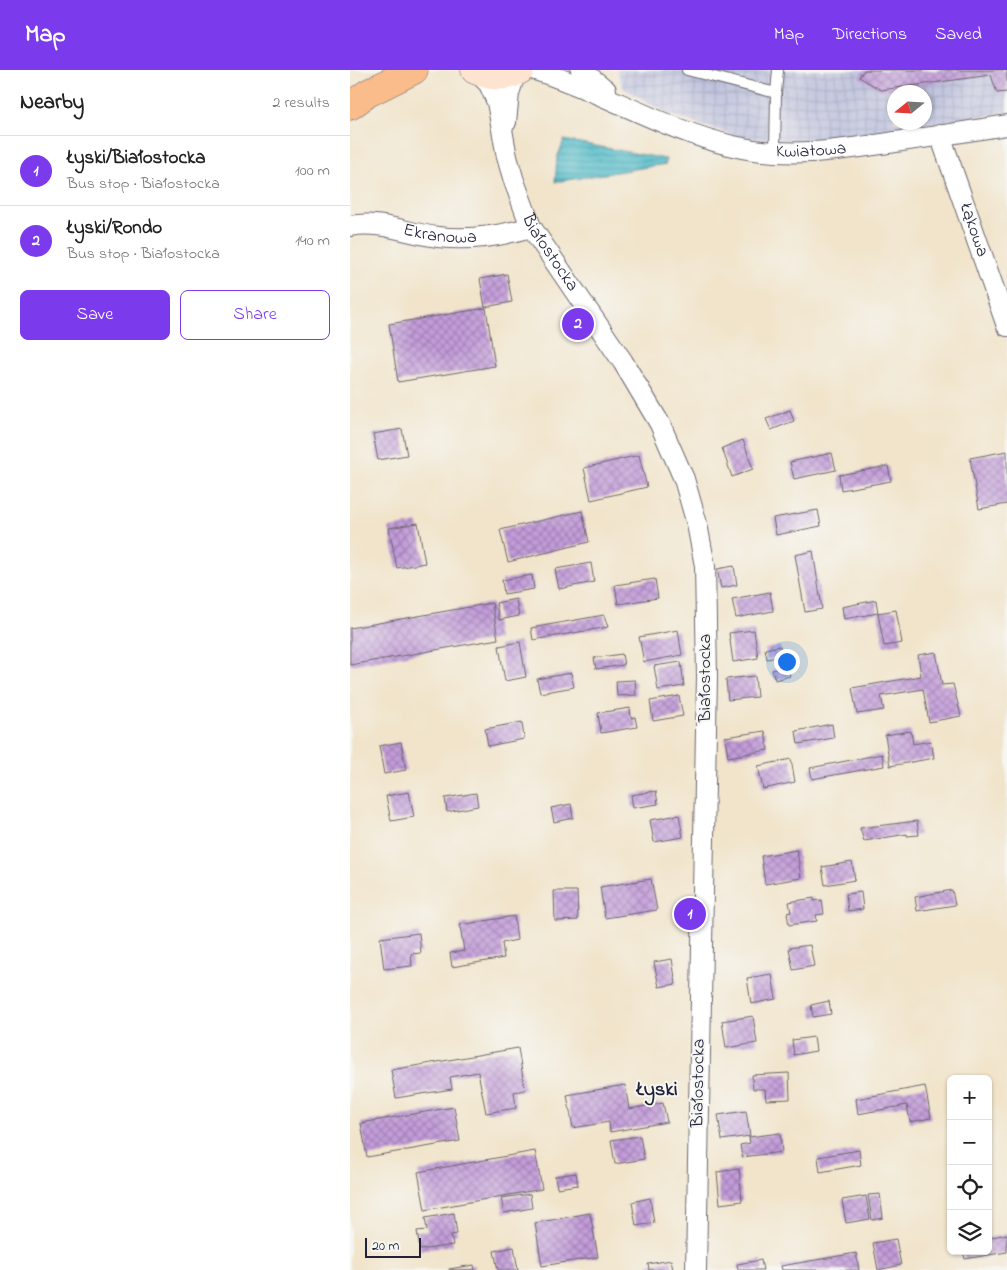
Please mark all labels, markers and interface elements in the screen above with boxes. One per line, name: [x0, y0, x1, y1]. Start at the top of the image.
text: Map: [25, 18, 66, 53]
text: Map: [774, 22, 804, 48]
text: Directions: [832, 22, 907, 48]
text: Saved: [935, 22, 982, 48]
north arrow: [887, 85, 932, 130]
text: Nearby: [20, 88, 84, 118]
text: 2 results: [272, 91, 330, 115]
street label: Kwiatowa: [775, 136, 848, 166]
text: Łyski/Białostocka: [67, 145, 206, 172]
text: 1: [33, 159, 39, 183]
text: 100 m: [295, 159, 330, 183]
text: Bus stop · Białostocka: [67, 172, 220, 196]
street label: Łąkowa: [952, 199, 995, 261]
street label: Białostocka: [514, 210, 585, 297]
text: Łyski/Rondo: [67, 215, 162, 242]
street label: Ekranowa: [400, 218, 477, 251]
text: 2: [32, 229, 40, 253]
text: 140 m: [295, 229, 330, 253]
text: Bus stop · Białostocka: [67, 242, 220, 266]
button: Save: [20, 290, 170, 340]
button: Share: [180, 290, 330, 340]
pin: 2: [562, 305, 594, 343]
street label: Białostocka: [693, 634, 719, 723]
your location: [774, 649, 800, 675]
pin: 1: [674, 895, 706, 933]
street label: Białostocka: [685, 1038, 713, 1129]
map controls: [947, 1075, 992, 1255]
button: +: [947, 1075, 992, 1120]
district label: Łyski: [635, 1076, 678, 1106]
button: −: [947, 1120, 992, 1165]
button: locate: [947, 1165, 992, 1210]
button: layers: [947, 1210, 992, 1255]
scale bar: [365, 1235, 421, 1258]
text: 20 m: [372, 1236, 399, 1257]

